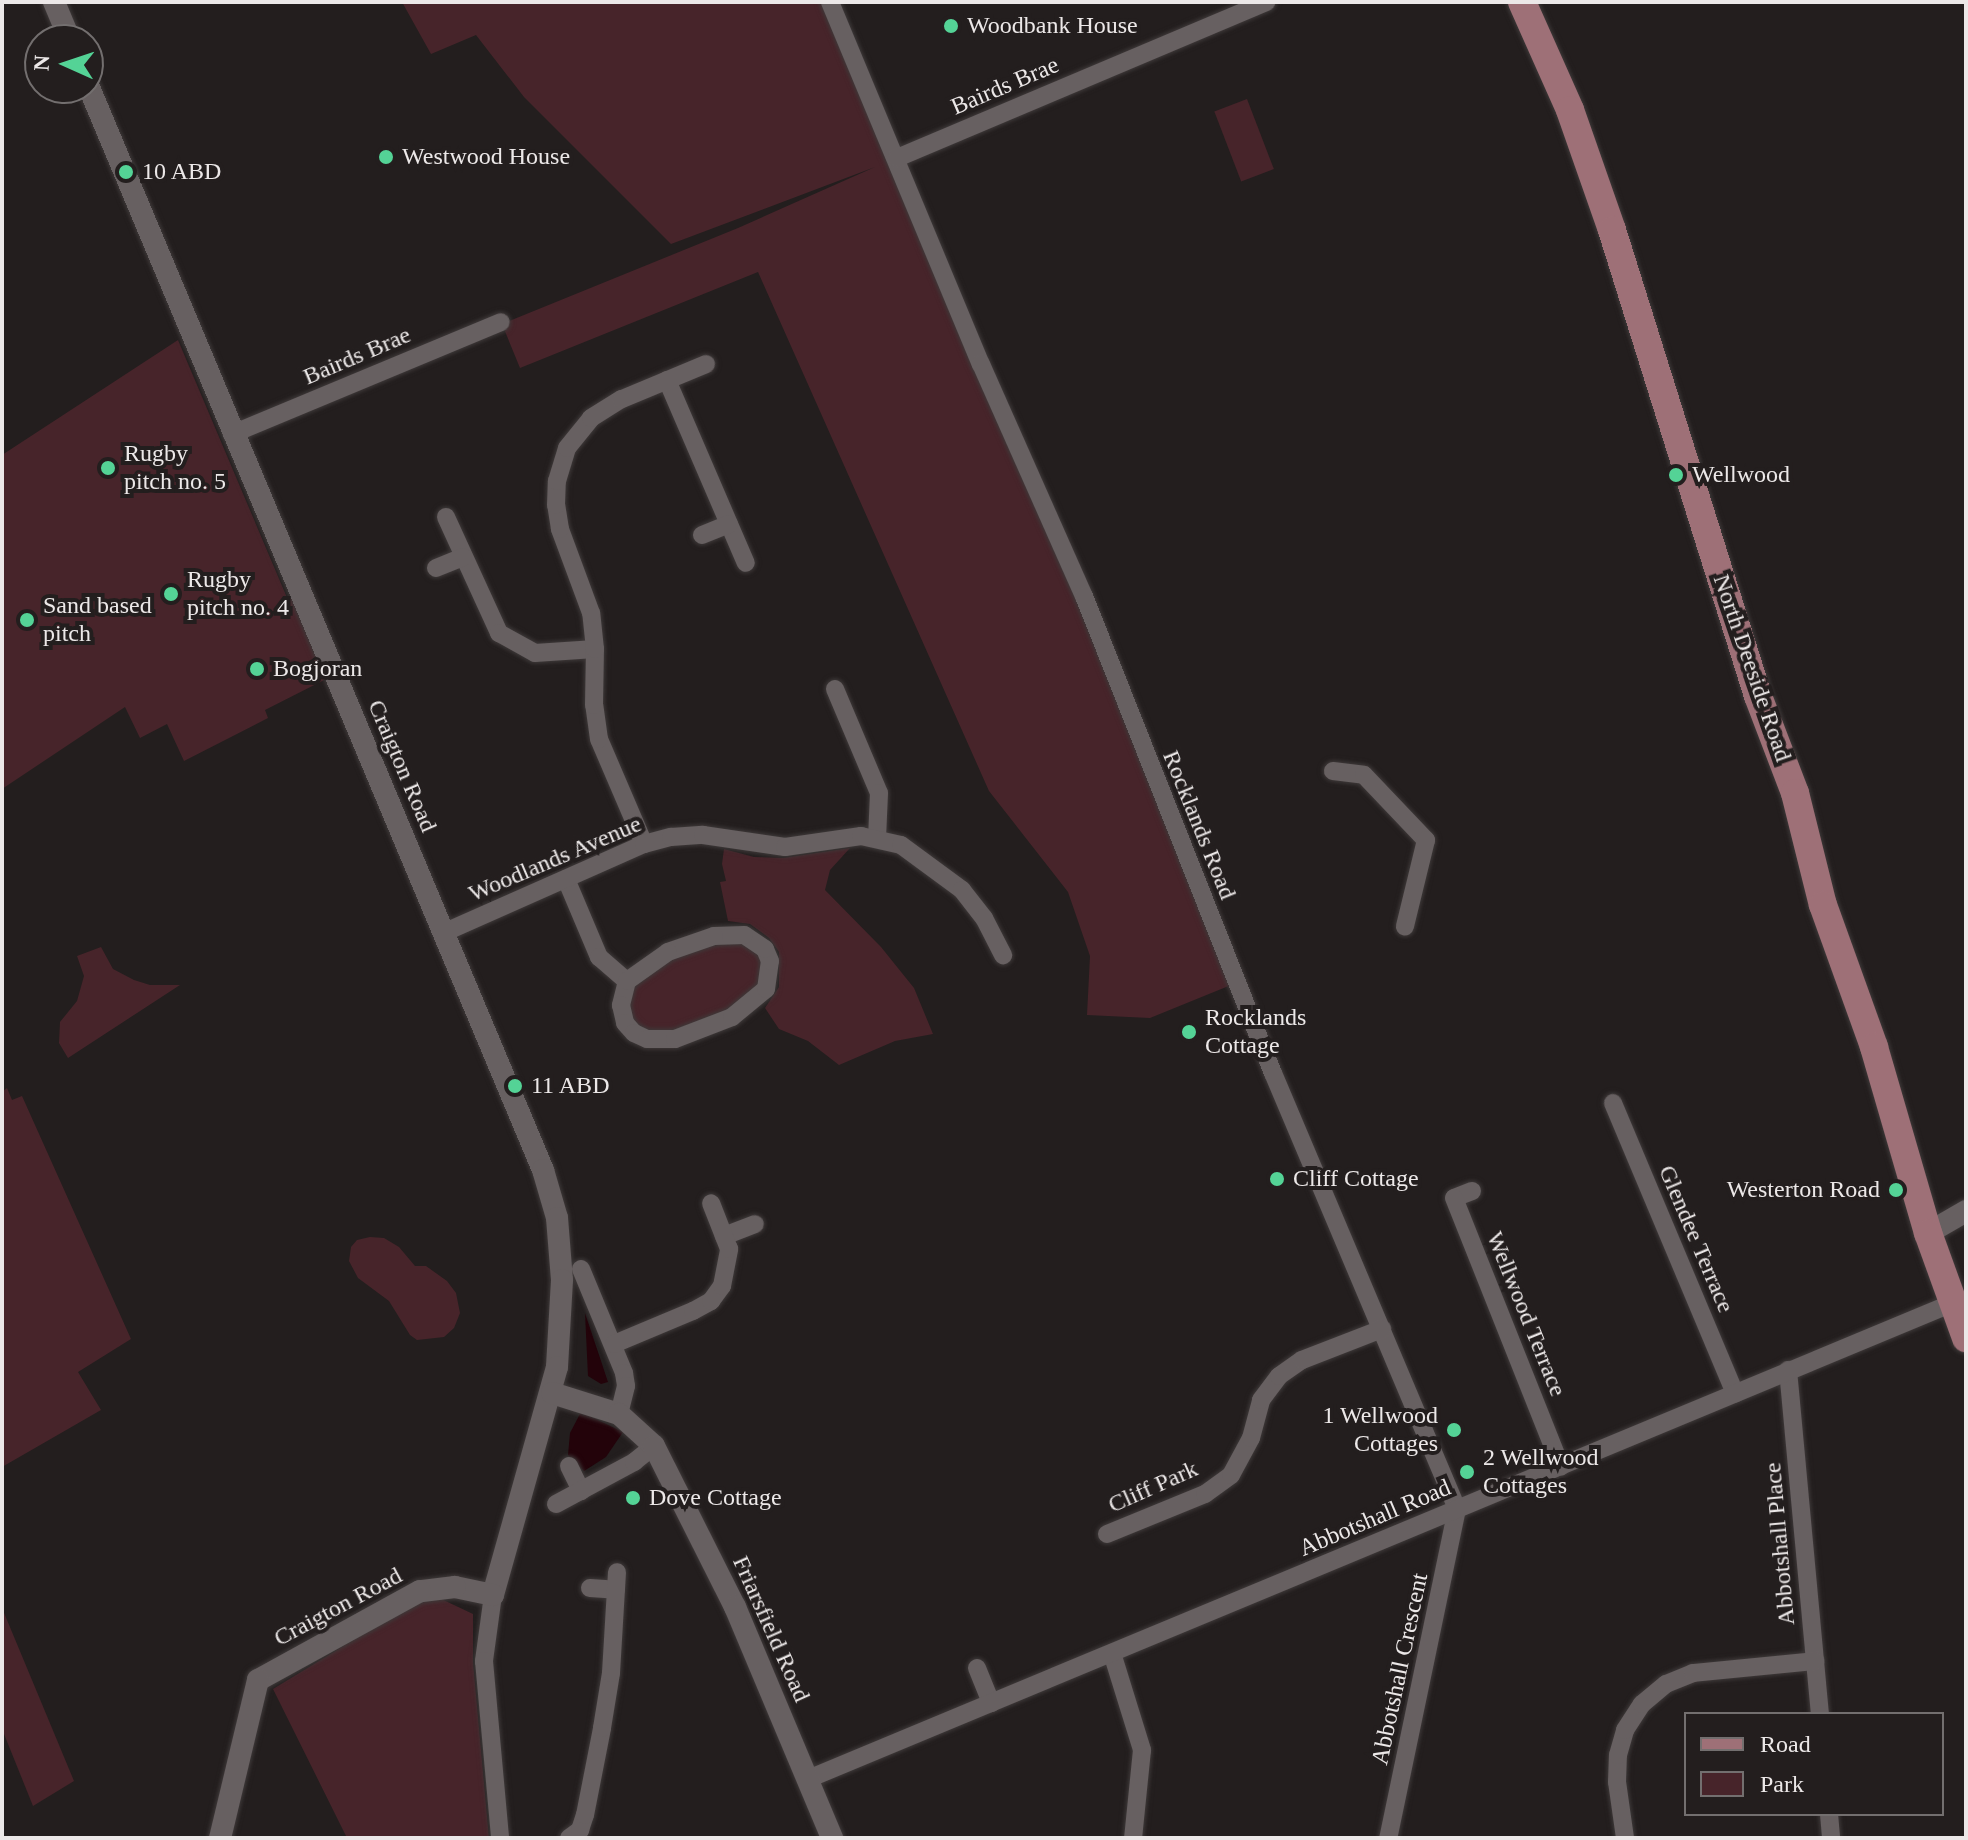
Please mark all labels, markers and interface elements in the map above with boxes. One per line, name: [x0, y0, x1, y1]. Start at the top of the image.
place label: Woodbank House: [967, 12, 1138, 40]
marker: Woodbank House: [942, 17, 960, 35]
north arrow: [24, 24, 104, 104]
street label: Bairds Brae: [947, 50, 1063, 122]
text: N: [29, 54, 54, 71]
place label: Westwood House: [402, 143, 570, 171]
marker: Westwood House: [377, 148, 395, 166]
place label: 10 ABD: [142, 158, 223, 186]
marker: 10 ABD: [117, 163, 135, 181]
street label: Bairds Brae: [299, 320, 415, 392]
place label: Rugby pitch no. 5: [124, 440, 226, 496]
marker: Rugby pitch no. 5: [99, 459, 117, 477]
place label: Wellwood: [1692, 461, 1790, 489]
marker: Wellwood: [1667, 466, 1685, 484]
place label: Rugby pitch no. 4: [187, 566, 289, 622]
street label: North Deeside Road: [1706, 571, 1798, 765]
marker: Rugby pitch no. 4: [162, 585, 180, 603]
place label: Sand based pitch: [43, 592, 152, 648]
marker: Sand based pitch: [18, 611, 36, 629]
place label: Bogjoran: [273, 655, 362, 683]
marker: Bogjoran: [248, 660, 266, 678]
street label: Craigton Road: [361, 696, 443, 836]
street label: Rocklands Road: [1156, 746, 1242, 904]
street label: Woodlands Avenue: [464, 809, 646, 909]
place label: Rocklands Cottage: [1205, 1004, 1306, 1060]
marker: Rocklands Cottage: [1180, 1023, 1198, 1041]
place label: 11 ABD: [531, 1072, 611, 1100]
marker: 11 ABD: [506, 1077, 524, 1095]
street label: Glendee Terrace: [1652, 1161, 1740, 1317]
place label: Cliff Cottage: [1293, 1165, 1419, 1193]
marker: Cliff Cottage: [1268, 1170, 1286, 1188]
place label: Westerton Road: [1727, 1176, 1880, 1204]
marker: Westerton Road: [1887, 1181, 1905, 1199]
street label: Wellwood Terrace: [1480, 1227, 1572, 1401]
place label: 1 Wellwood Cottages: [1322, 1402, 1438, 1458]
marker: 1 Wellwood Cottages: [1445, 1421, 1463, 1439]
place label: 2 Wellwood Cottages: [1483, 1444, 1599, 1500]
street label: Cliff Park: [1104, 1455, 1202, 1519]
street label: Abbotshall Place: [1759, 1461, 1801, 1627]
marker: 2 Wellwood Cottages: [1458, 1463, 1476, 1481]
street label: Abbotshall Road: [1295, 1473, 1455, 1563]
place label: Dove Cottage: [649, 1484, 782, 1512]
marker: Dove Cottage: [624, 1489, 642, 1507]
street label: Friarsfield Road: [726, 1552, 816, 1706]
street label: Craigton Road: [269, 1561, 407, 1653]
street label: Abbotshall Crescent: [1366, 1570, 1434, 1768]
legend: [1684, 1712, 1944, 1816]
text: Road: [1760, 1731, 1811, 1757]
text: Park: [1760, 1771, 1804, 1797]

